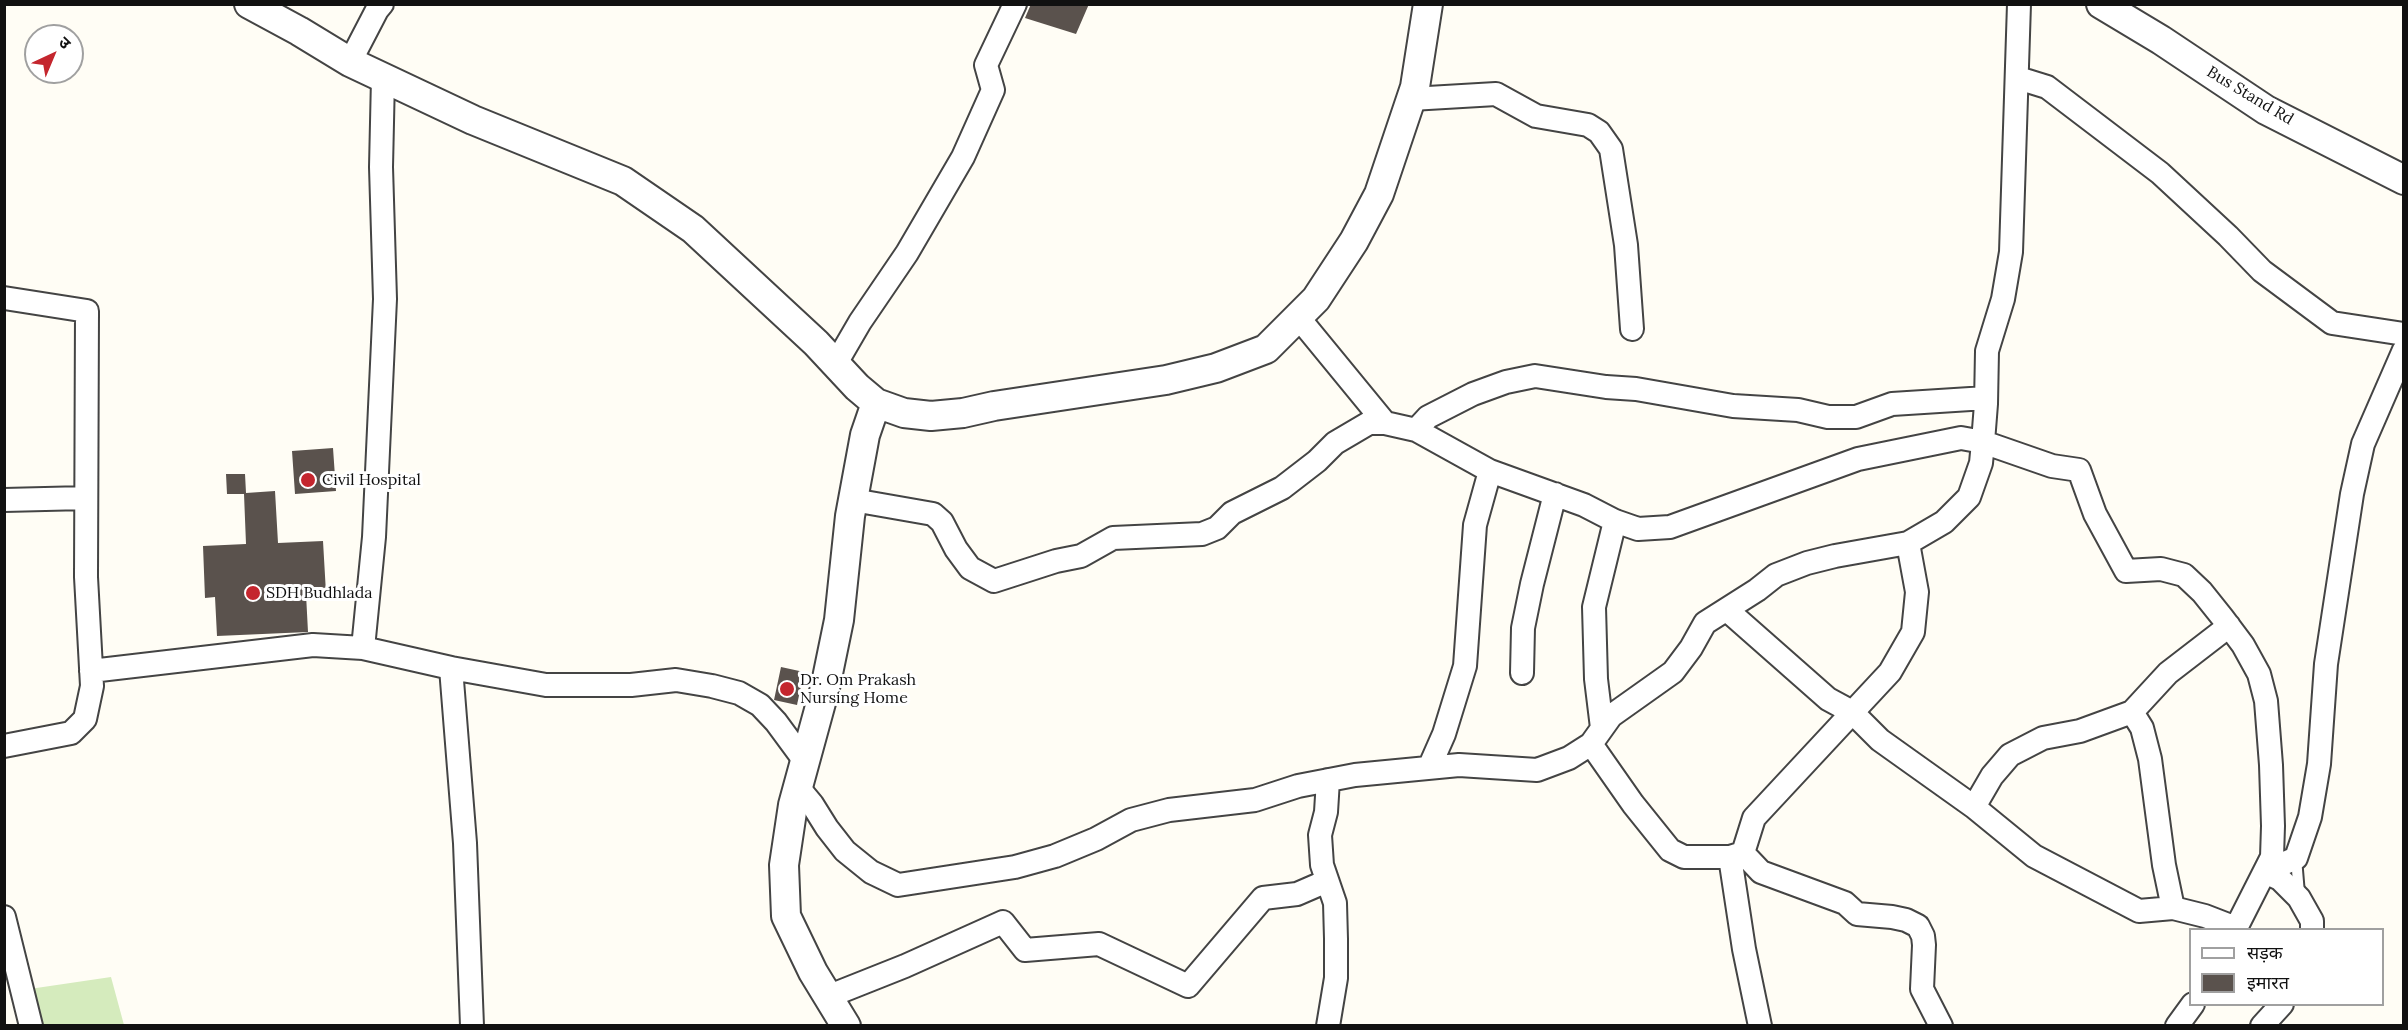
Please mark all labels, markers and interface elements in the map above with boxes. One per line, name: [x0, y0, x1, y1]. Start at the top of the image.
north arrow: [24, 24, 84, 84]
text: उ: [55, 32, 75, 53]
street label: Bus Stand Rd: [2203, 63, 2297, 129]
place label: Civil Hospital: [322, 470, 421, 490]
marker: Civil Hospital: [299, 471, 317, 489]
place label: SDH Budhlada: [266, 583, 372, 603]
marker: SDH Budhlada: [244, 584, 262, 602]
place label: Dr. Om Prakash Nursing Home: [800, 670, 916, 708]
marker: Dr. Om Prakash Nursing Home: [778, 680, 796, 698]
legend: [2189, 928, 2384, 1006]
text: सड़क: [2247, 941, 2283, 964]
text: इमारत: [2247, 971, 2289, 994]

